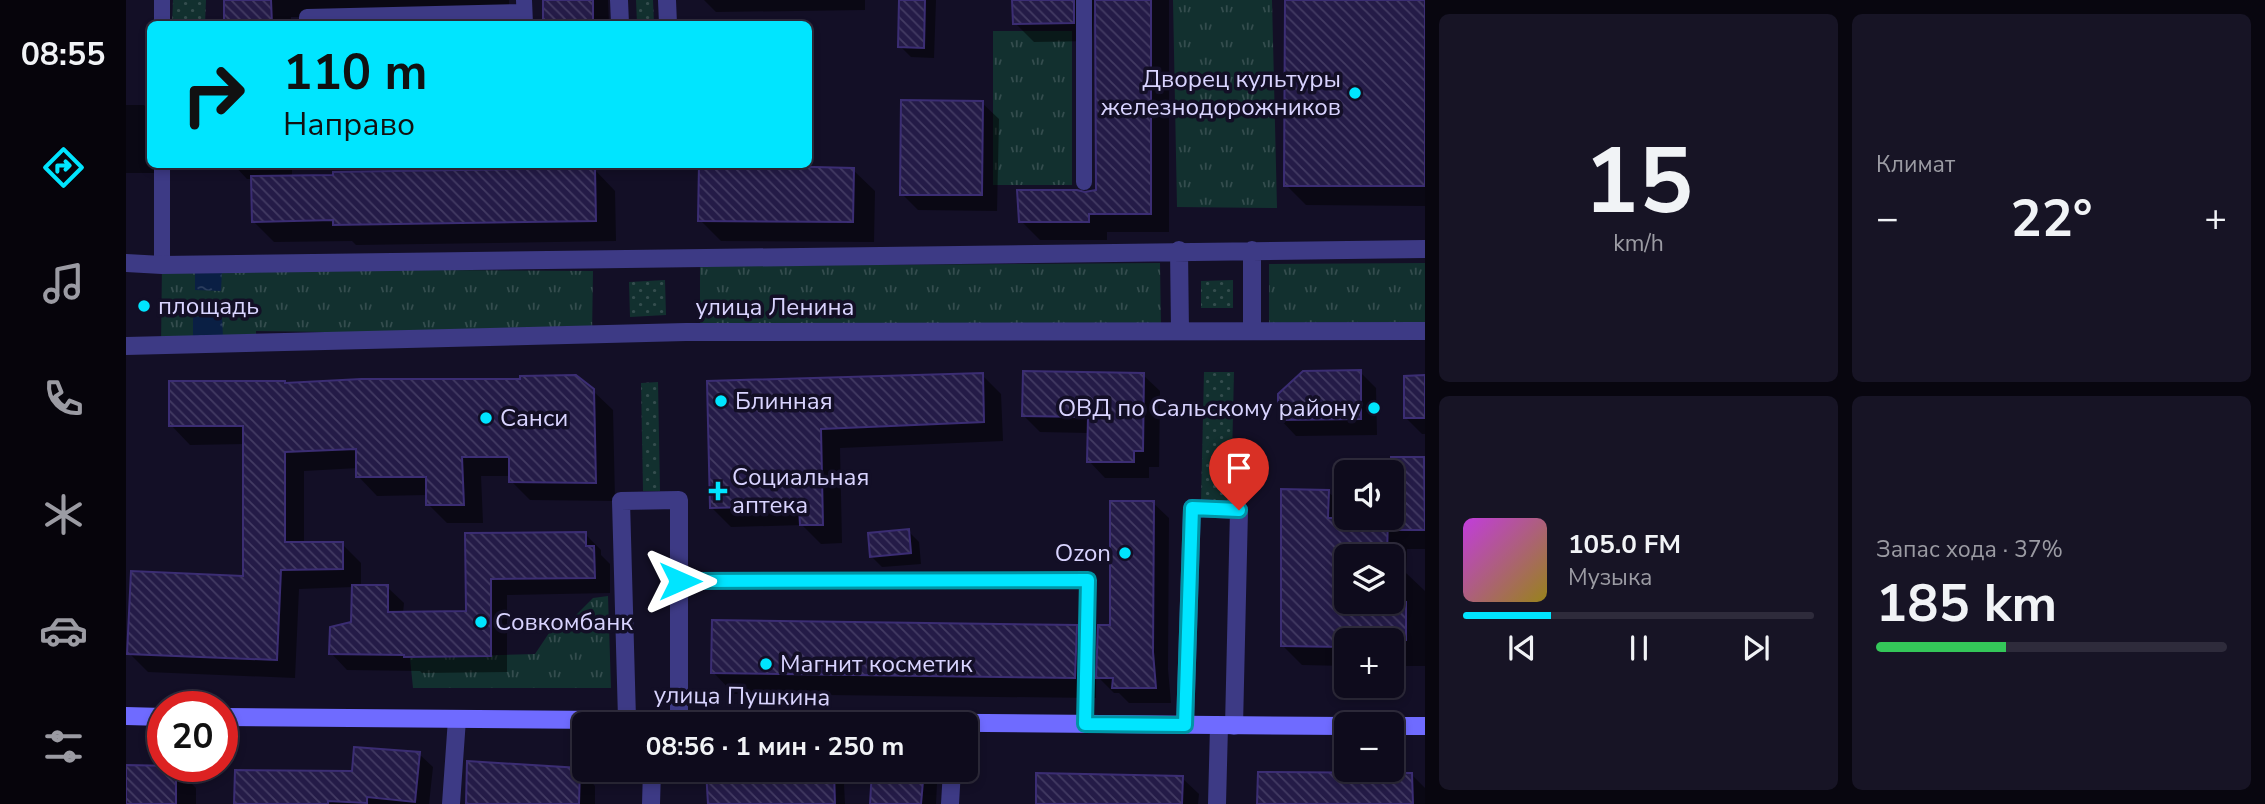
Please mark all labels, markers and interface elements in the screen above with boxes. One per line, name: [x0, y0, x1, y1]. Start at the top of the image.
text: 08:55: [21, 33, 105, 76]
text: 110 m: [283, 39, 427, 106]
icon: right: [168, 49, 259, 140]
place label: Дворец культуры железнодорожников: [1101, 63, 1341, 123]
marker: Дворец культуры железнодорожников: [1347, 85, 1363, 101]
text: Направо: [283, 103, 415, 146]
text: 15: [1584, 120, 1693, 244]
icon: directions: [39, 143, 88, 192]
text: Климат: [1876, 149, 1955, 180]
text: 22°: [2010, 183, 2093, 254]
text: −: [1876, 193, 1899, 244]
text: +: [2204, 193, 2227, 244]
text: km/h: [1613, 228, 1664, 259]
icon: music: [39, 259, 88, 308]
place label: площадь: [158, 290, 259, 322]
street label: улица Ленина: [695, 291, 855, 323]
marker: площадь: [136, 298, 152, 314]
icon: phone: [39, 374, 88, 423]
place label: Блинная: [735, 385, 833, 417]
place label: ОВД по Сальскому району: [1058, 392, 1360, 424]
marker: Блинная: [713, 393, 729, 409]
marker: ОВД по Сальскому району: [1366, 400, 1382, 416]
place label: Санси: [500, 402, 568, 434]
marker: Санси: [478, 410, 494, 426]
pin: [1209, 438, 1269, 510]
icon: arrive: [1220, 449, 1258, 487]
map controls: [1334, 460, 1404, 782]
button: sound: [1334, 460, 1404, 530]
place label: Социальная аптека: [732, 461, 869, 521]
marker: Социальная аптека: [710, 483, 726, 499]
icon: climate: [39, 490, 88, 539]
text: 105.0 FM: [1568, 527, 1681, 562]
text: Запас хода · 37%: [1876, 534, 2063, 565]
place label: Ozon: [1055, 537, 1111, 569]
position arrow: [643, 544, 717, 618]
button: layers: [1334, 544, 1404, 614]
marker: Ozon: [1117, 545, 1133, 561]
text: Музыка: [1568, 562, 1652, 593]
text: 185 km: [1876, 568, 2057, 639]
icon: car: [39, 606, 88, 655]
place label: Совкомбанк: [495, 606, 633, 638]
marker: Совкомбанк: [473, 614, 489, 630]
button: +: [1334, 628, 1404, 698]
icon: previous: [1503, 629, 1541, 667]
icon: pause: [1620, 629, 1658, 667]
icon: next: [1737, 629, 1775, 667]
place label: Магнит косметик: [780, 648, 973, 680]
marker: Магнит косметик: [758, 656, 774, 672]
street label: улица Пушкина: [653, 678, 831, 714]
speed limit sign: 20: [147, 691, 238, 782]
button: −: [1334, 712, 1404, 782]
icon: filters: [39, 722, 88, 771]
text: 08:56 · 1 мин · 250 m: [646, 729, 904, 764]

